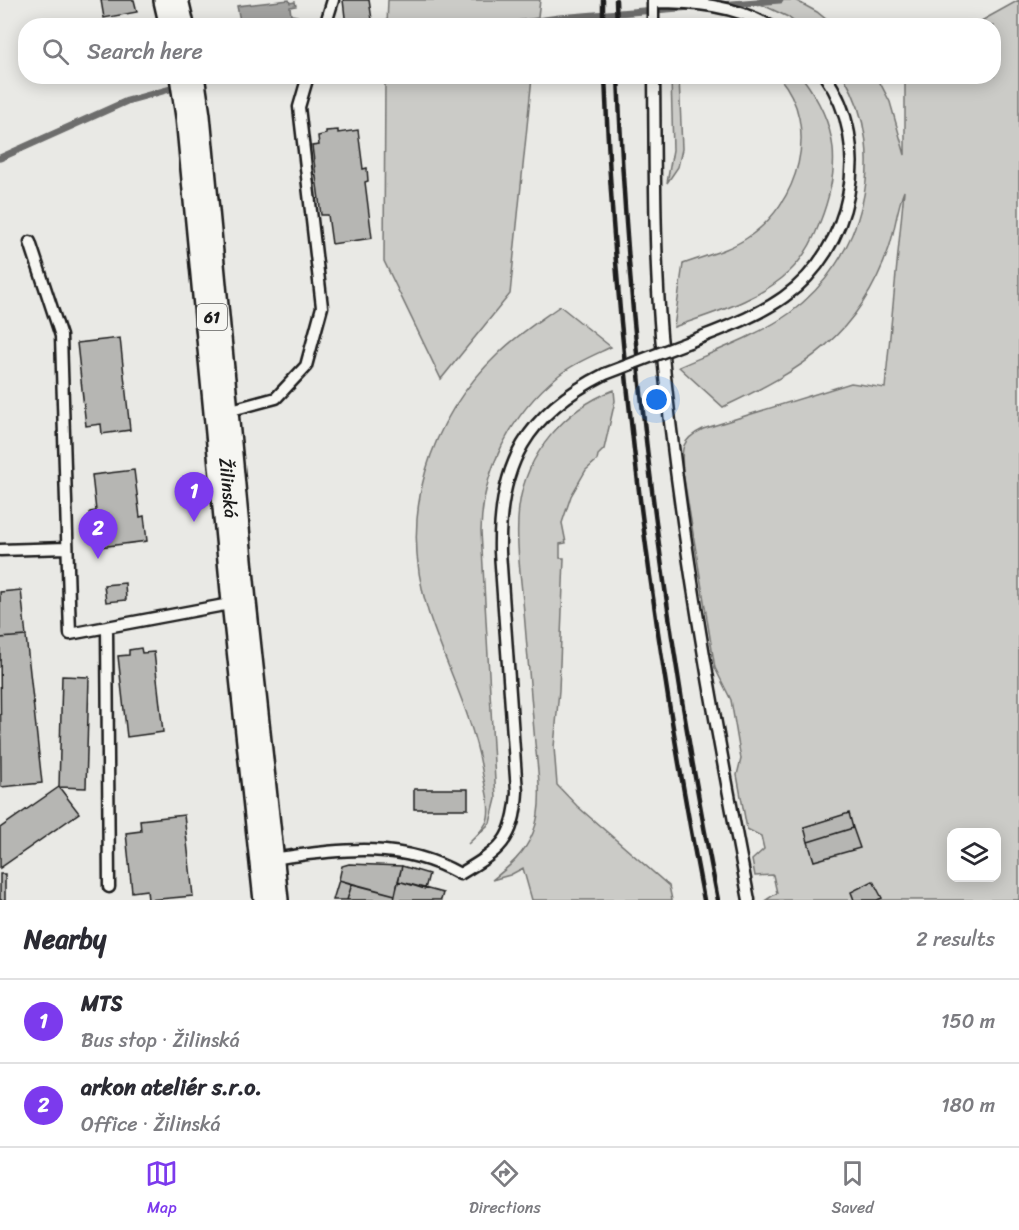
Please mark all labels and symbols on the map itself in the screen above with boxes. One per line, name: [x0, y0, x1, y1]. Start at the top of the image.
road number: 61: [197, 304, 227, 330]
your location: [642, 385, 671, 414]
street label: Žilinská: [209, 456, 247, 520]
pin: 1: [174, 472, 214, 522]
pin: 2: [78, 510, 118, 559]

